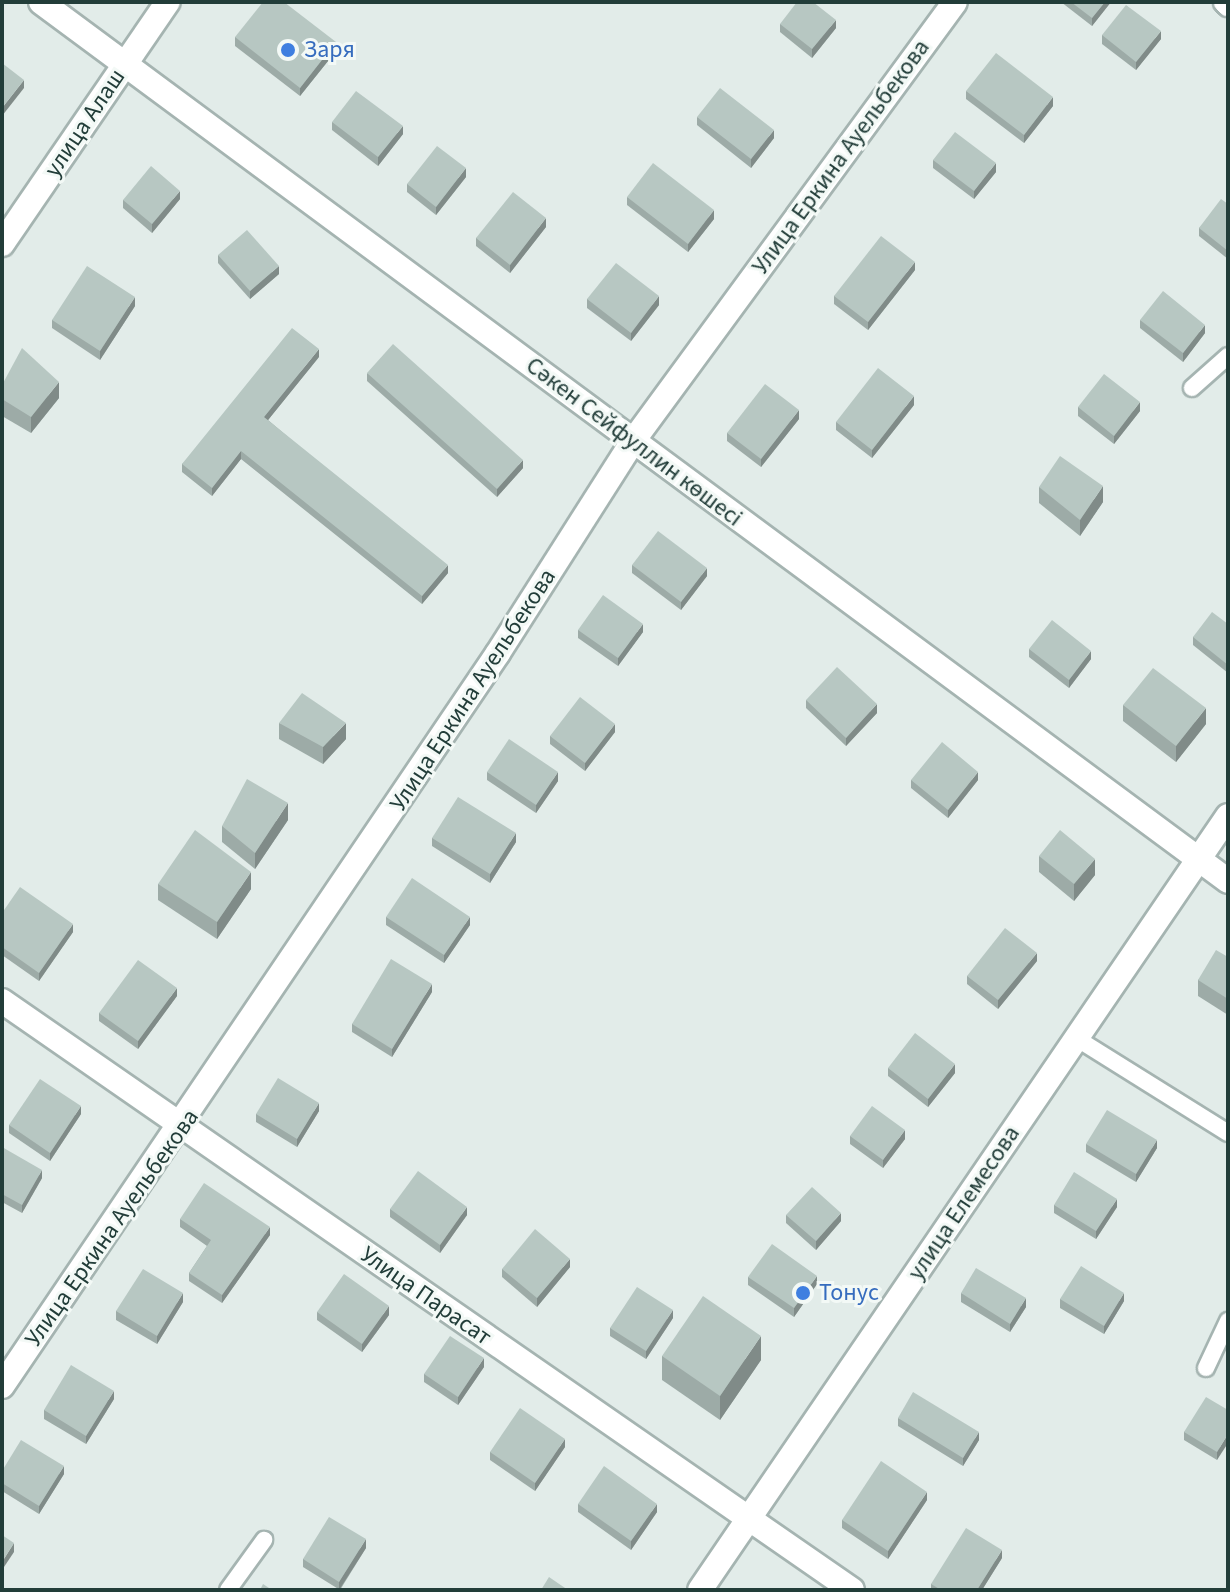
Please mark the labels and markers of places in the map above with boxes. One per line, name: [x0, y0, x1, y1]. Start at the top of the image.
place label: Заря: [304, 36, 355, 64]
marker: Заря: [279, 41, 297, 59]
place label: Тонус: [819, 1279, 879, 1307]
marker: Тонус: [794, 1284, 812, 1302]

